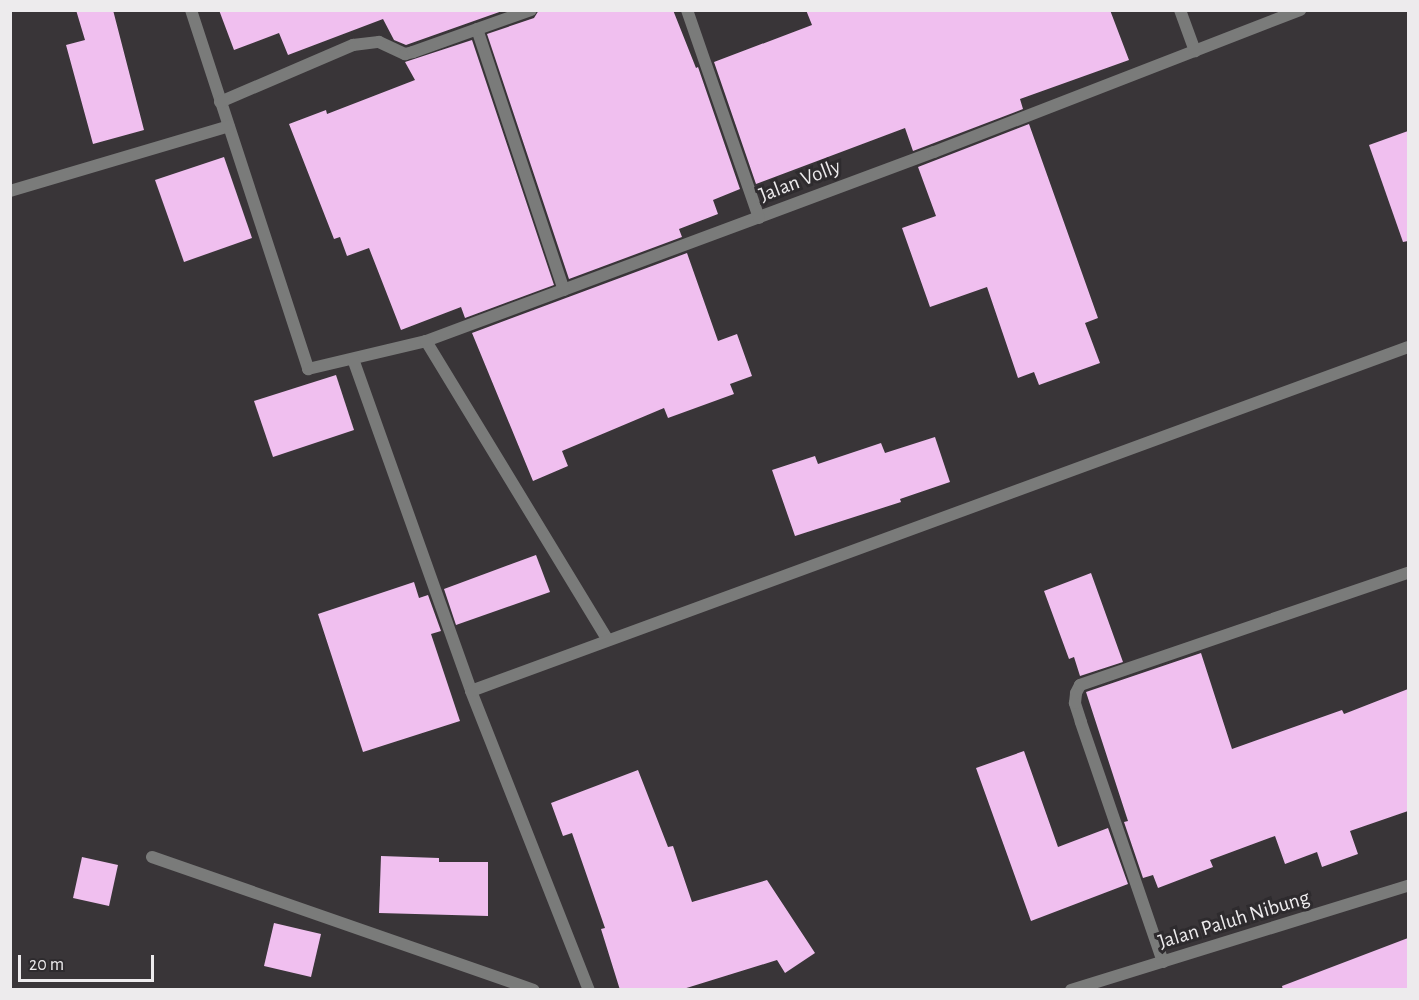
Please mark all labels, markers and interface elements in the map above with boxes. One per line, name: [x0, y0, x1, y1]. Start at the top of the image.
street label: Jalan Volly: [756, 154, 844, 208]
street label: Jalan Paluh Nibung: [1155, 885, 1313, 955]
scale bar: [21, 943, 158, 981]
text: 20 m: [29, 956, 64, 974]

